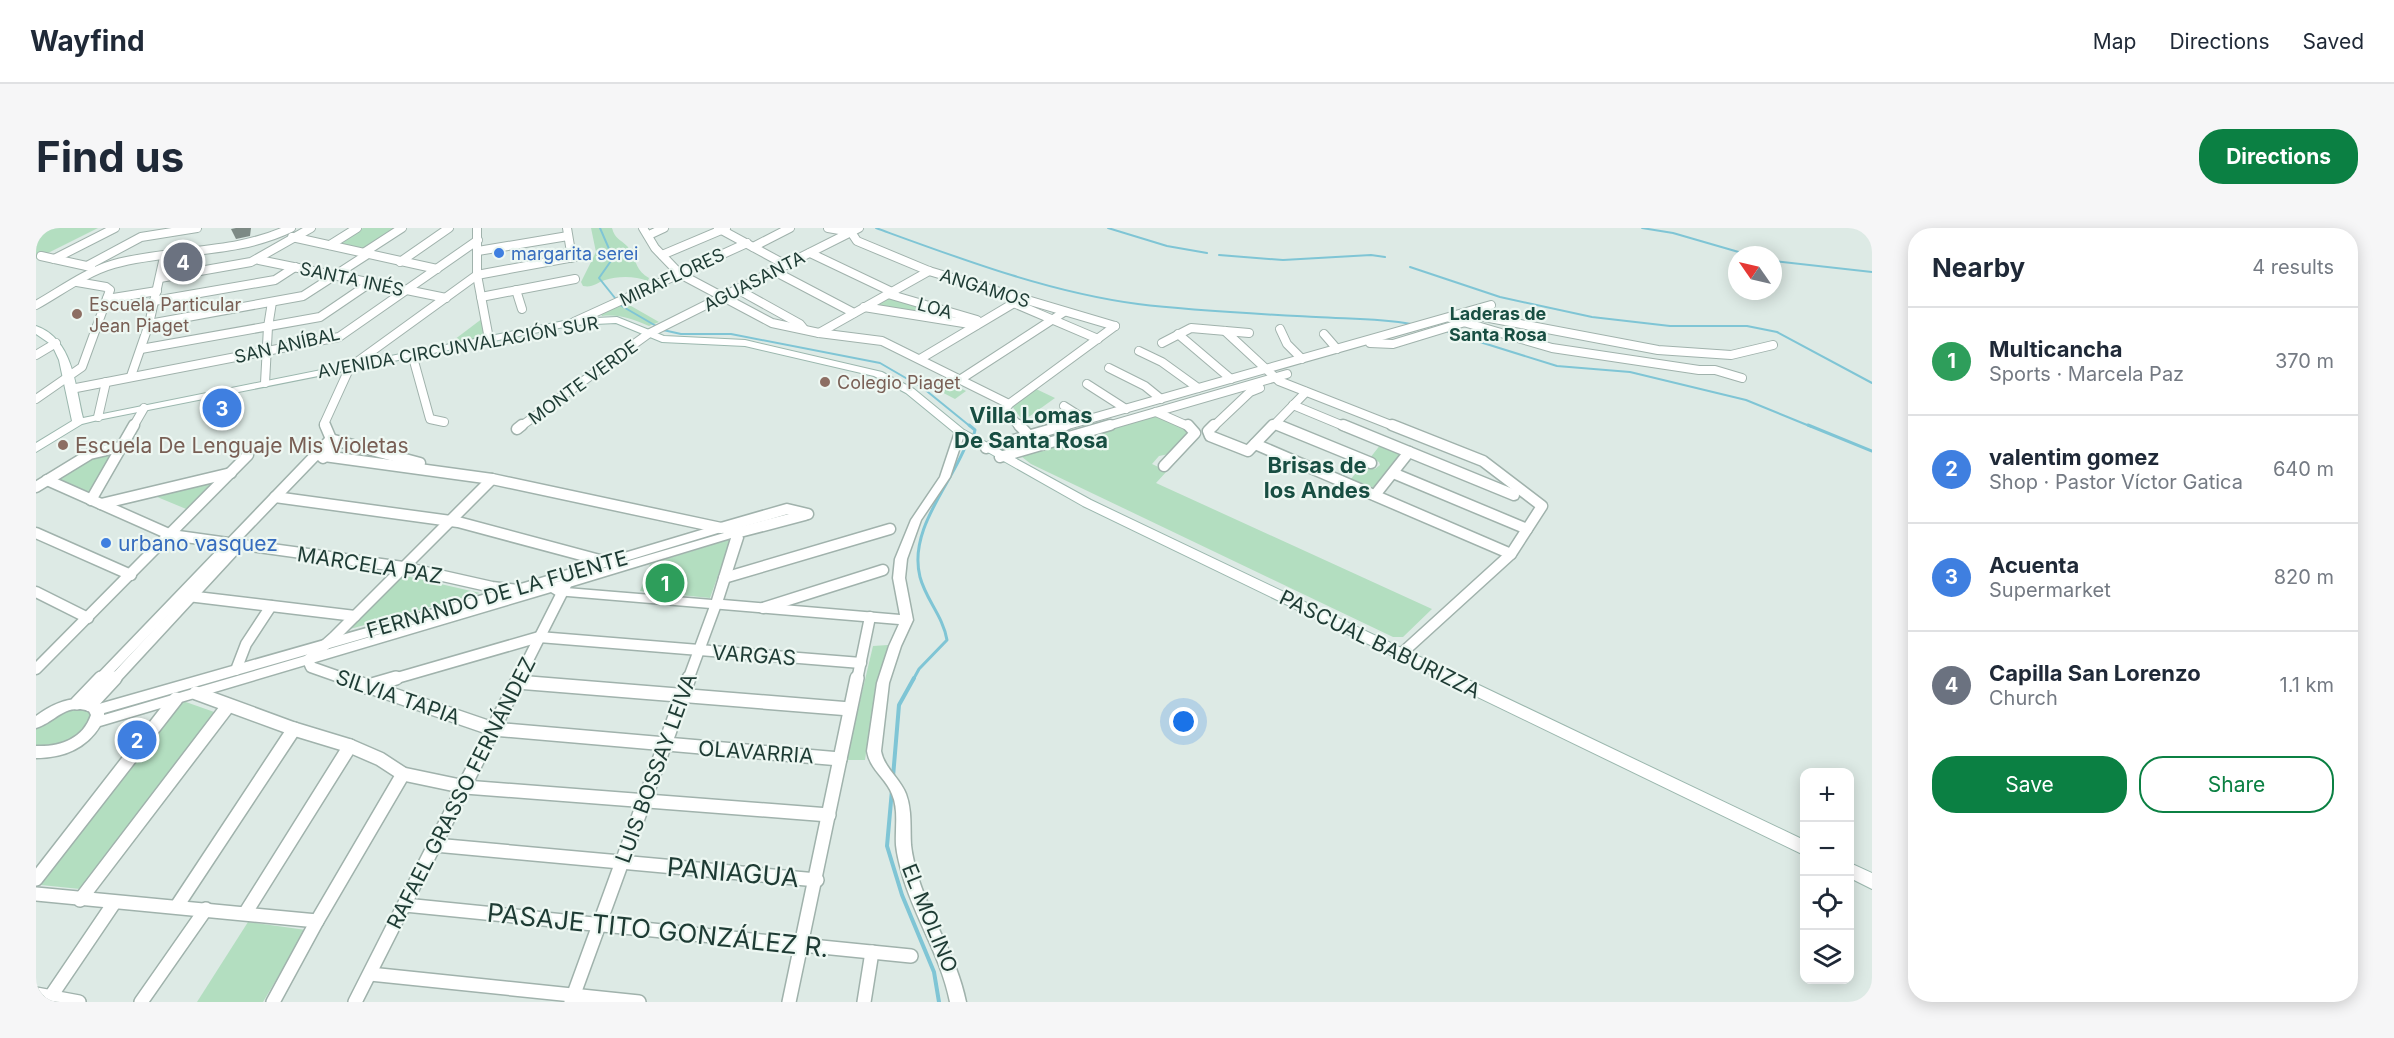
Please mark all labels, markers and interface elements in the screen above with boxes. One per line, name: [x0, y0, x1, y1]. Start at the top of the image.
text: Wayfind: [30, 24, 145, 58]
text: Map: [2093, 29, 2136, 54]
text: Directions: [2169, 29, 2270, 54]
text: Saved: [2303, 29, 2364, 54]
button: Directions: [2199, 129, 2358, 184]
text: Find us: [36, 131, 184, 182]
pin: 4: [164, 240, 202, 285]
place label: margarita serei: [511, 243, 638, 264]
street label: MIRAFLORES: [616, 244, 728, 310]
marker: margarita serei: [492, 246, 506, 260]
north arrow: [1728, 246, 1782, 300]
street label: AGUASANTA: [700, 247, 808, 315]
text: Nearby: [1932, 252, 2025, 283]
text: 4 results: [2252, 255, 2334, 279]
street label: SANTA INÉS: [298, 257, 406, 300]
street label: ANGAMOS: [937, 264, 1033, 312]
street label: LOA: [915, 293, 955, 323]
place label: Escuela Particular Jean Piaget: [89, 294, 242, 336]
district label: Laderas de Santa Rosa: [1449, 303, 1547, 345]
marker: Escuela Particular Jean Piaget: [70, 307, 84, 321]
street label: AVENIDA CIRCUNVALACIÓN SUR: [316, 311, 600, 382]
street label: SAN ANÍBAL: [232, 322, 342, 367]
street label: MONTE VERDE: [524, 335, 642, 429]
text: Multicancha: [1989, 336, 2123, 362]
text: 1: [1947, 349, 1956, 373]
text: 370 m: [2275, 349, 2334, 373]
text: Sports · Marcela Paz: [1989, 362, 2184, 386]
place label: Colegio Piaget: [837, 372, 961, 393]
marker: Colegio Piaget: [818, 375, 832, 389]
pin: 3: [202, 386, 242, 430]
district label: Villa Lomas De Santa Rosa: [954, 402, 1108, 453]
place label: Escuela De Lenguaje Mis Violetas: [75, 433, 409, 458]
marker: Escuela De Lenguaje Mis Violetas: [56, 438, 70, 452]
text: valentim gomez: [1989, 444, 2160, 470]
district label: Brisas de los Andes: [1264, 452, 1370, 503]
text: 2: [1945, 457, 1958, 481]
text: 640 m: [2273, 457, 2334, 481]
text: Shop · Pastor Víctor Gatica: [1989, 470, 2243, 494]
place label: urbano vasquez: [118, 531, 278, 556]
marker: urbano vasquez: [99, 536, 113, 550]
street label: MARCELA PAZ: [296, 541, 444, 589]
street label: FERNANDO DE LA FUENTE: [364, 545, 630, 643]
text: Acuenta: [1989, 552, 2079, 578]
pin: 1: [646, 560, 684, 606]
text: 3: [1945, 565, 1958, 589]
text: 820 m: [2274, 565, 2334, 589]
text: Supermarket: [1989, 578, 2111, 602]
street label: PASCUAL BABURIZZA: [1276, 584, 1484, 704]
street label: VARGAS: [711, 640, 797, 670]
street label: RAFAEL GRASSO FERNÁNDEZ: [381, 652, 541, 933]
text: Capilla San Lorenzo: [1989, 660, 2201, 686]
street label: SILVIA TAPIA: [333, 664, 463, 730]
street label: LUIS BOSSAY LEIVA: [610, 670, 702, 866]
text: 4: [1945, 673, 1958, 697]
text: 1.1 km: [2280, 673, 2334, 697]
text: Church: [1989, 686, 2058, 710]
your location: [1169, 707, 1198, 736]
pin: 2: [118, 718, 156, 762]
street label: OLAVARRIA: [697, 735, 815, 769]
button: Save: [1932, 756, 2127, 813]
button: Share: [2139, 756, 2334, 813]
map controls: [1800, 768, 1854, 984]
button: +: [1800, 768, 1854, 822]
button: −: [1800, 822, 1854, 876]
street label: PANIAGUA: [666, 851, 800, 893]
street label: EL MOLINO: [897, 860, 963, 976]
button: locate: [1800, 876, 1854, 930]
street label: PASAJE TITO GONZÁLEZ R.: [486, 897, 830, 963]
button: layers: [1800, 930, 1854, 984]

